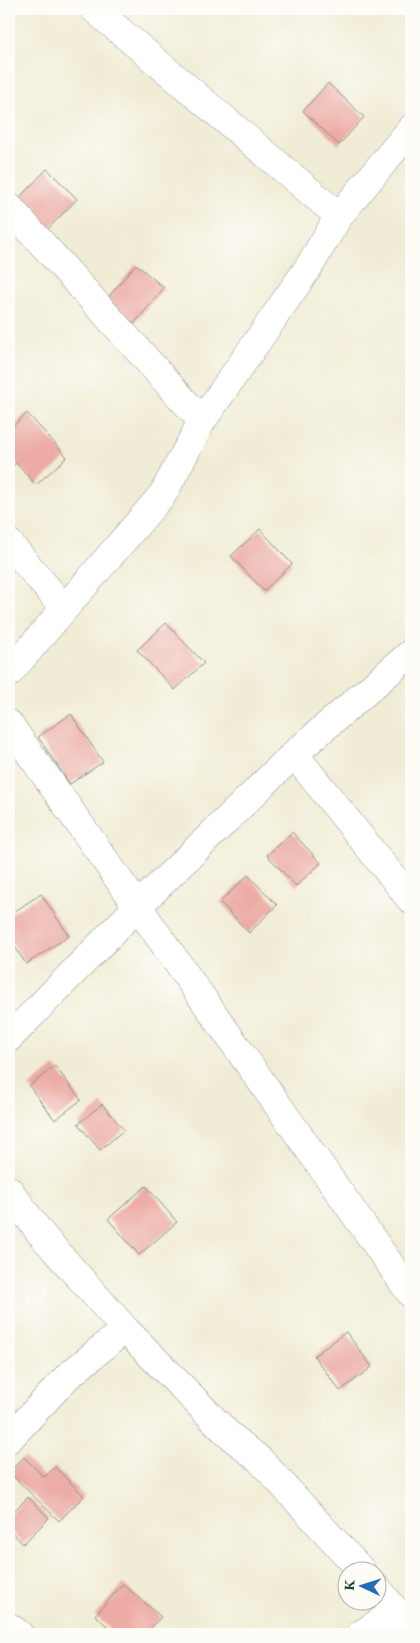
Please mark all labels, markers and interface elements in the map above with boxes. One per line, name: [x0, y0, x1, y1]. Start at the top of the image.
north arrow: [338, 1560, 388, 1610]
text: K: [340, 1579, 358, 1591]

